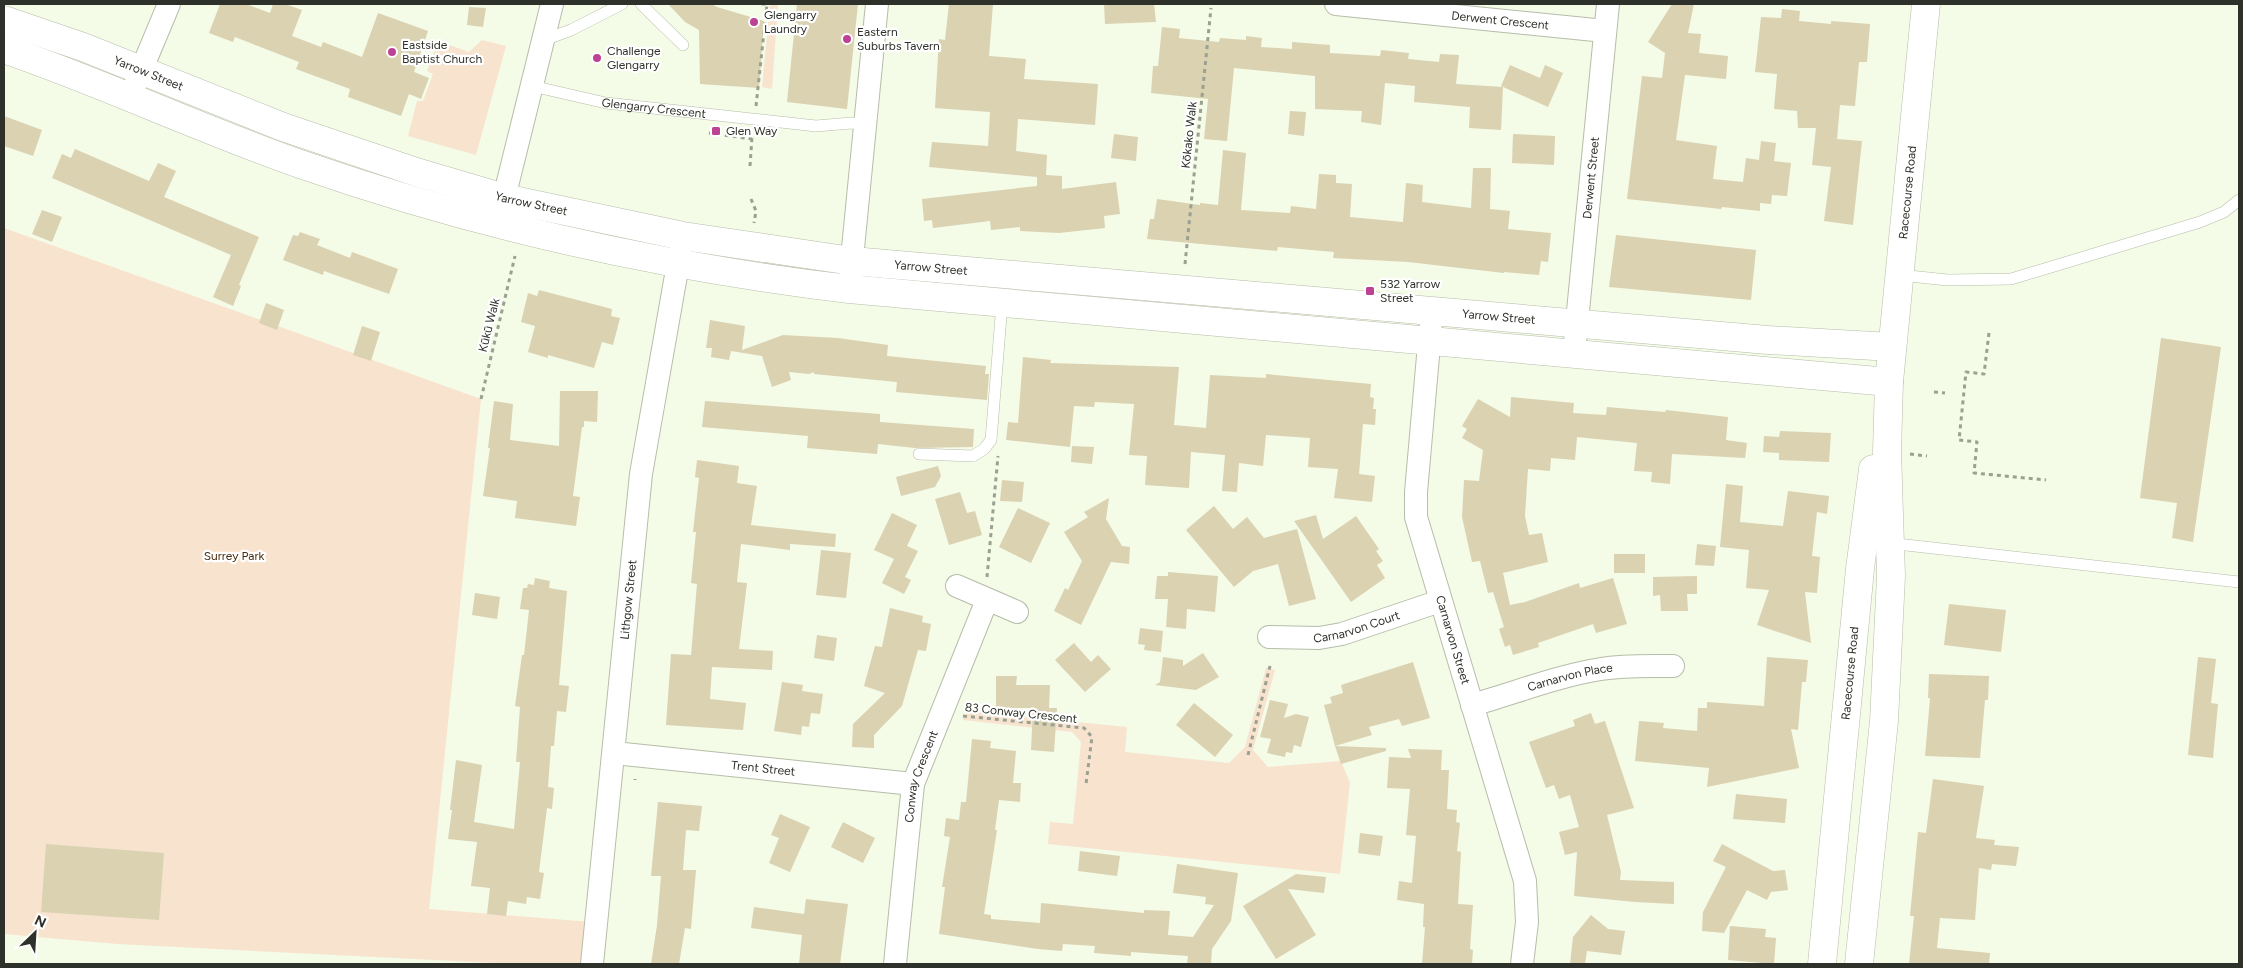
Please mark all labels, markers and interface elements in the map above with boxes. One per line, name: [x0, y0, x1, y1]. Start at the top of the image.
place label: Glengarry Laundry: [764, 8, 817, 36]
street label: Derwent Crescent: [1451, 9, 1550, 32]
marker: Glengarry Laundry: [748, 16, 760, 28]
place label: Eastern Suburbs Tavern: [857, 25, 940, 53]
marker: Eastern Suburbs Tavern: [841, 33, 853, 45]
place label: Eastside Baptist Church: [402, 38, 483, 66]
place label: Challenge Glengarry: [607, 44, 661, 72]
marker: Eastside Baptist Church: [386, 46, 398, 58]
marker: Challenge Glengarry: [591, 52, 603, 64]
street label: Yarrow Street: [112, 53, 186, 94]
street label: Glengarry Crescent: [601, 96, 707, 121]
street label: Kōkako Walk: [1179, 101, 1199, 169]
place label: Glen Way: [726, 124, 778, 138]
marker: Glen Way: [710, 125, 722, 137]
street label: Derwent Street: [1580, 136, 1602, 220]
street label: Racecourse Road: [1896, 145, 1919, 240]
street label: Yarrow Street: [493, 189, 569, 218]
street label: Yarrow Street: [894, 258, 969, 278]
place label: 532 Yarrow Street: [1380, 277, 1441, 305]
marker: 532 Yarrow Street: [1364, 285, 1376, 297]
street label: Kūkū Walk: [476, 296, 502, 353]
street label: Yarrow Street: [1461, 307, 1536, 327]
park label: Surrey Park: [204, 549, 265, 563]
street label: Lithgow Street: [617, 559, 639, 640]
street label: Carnarvon Street: [1433, 594, 1473, 686]
street label: Carnarvon Court: [1313, 608, 1402, 645]
street label: Racecourse Road: [1839, 626, 1861, 721]
street label: Carnarvon Place: [1526, 660, 1614, 694]
street label: 83 Conway Crescent: [964, 700, 1078, 726]
street label: Conway Crescent: [902, 728, 941, 823]
street label: Trent Street: [730, 758, 796, 779]
north arrow: [10, 908, 60, 958]
text: N: [32, 912, 49, 932]

